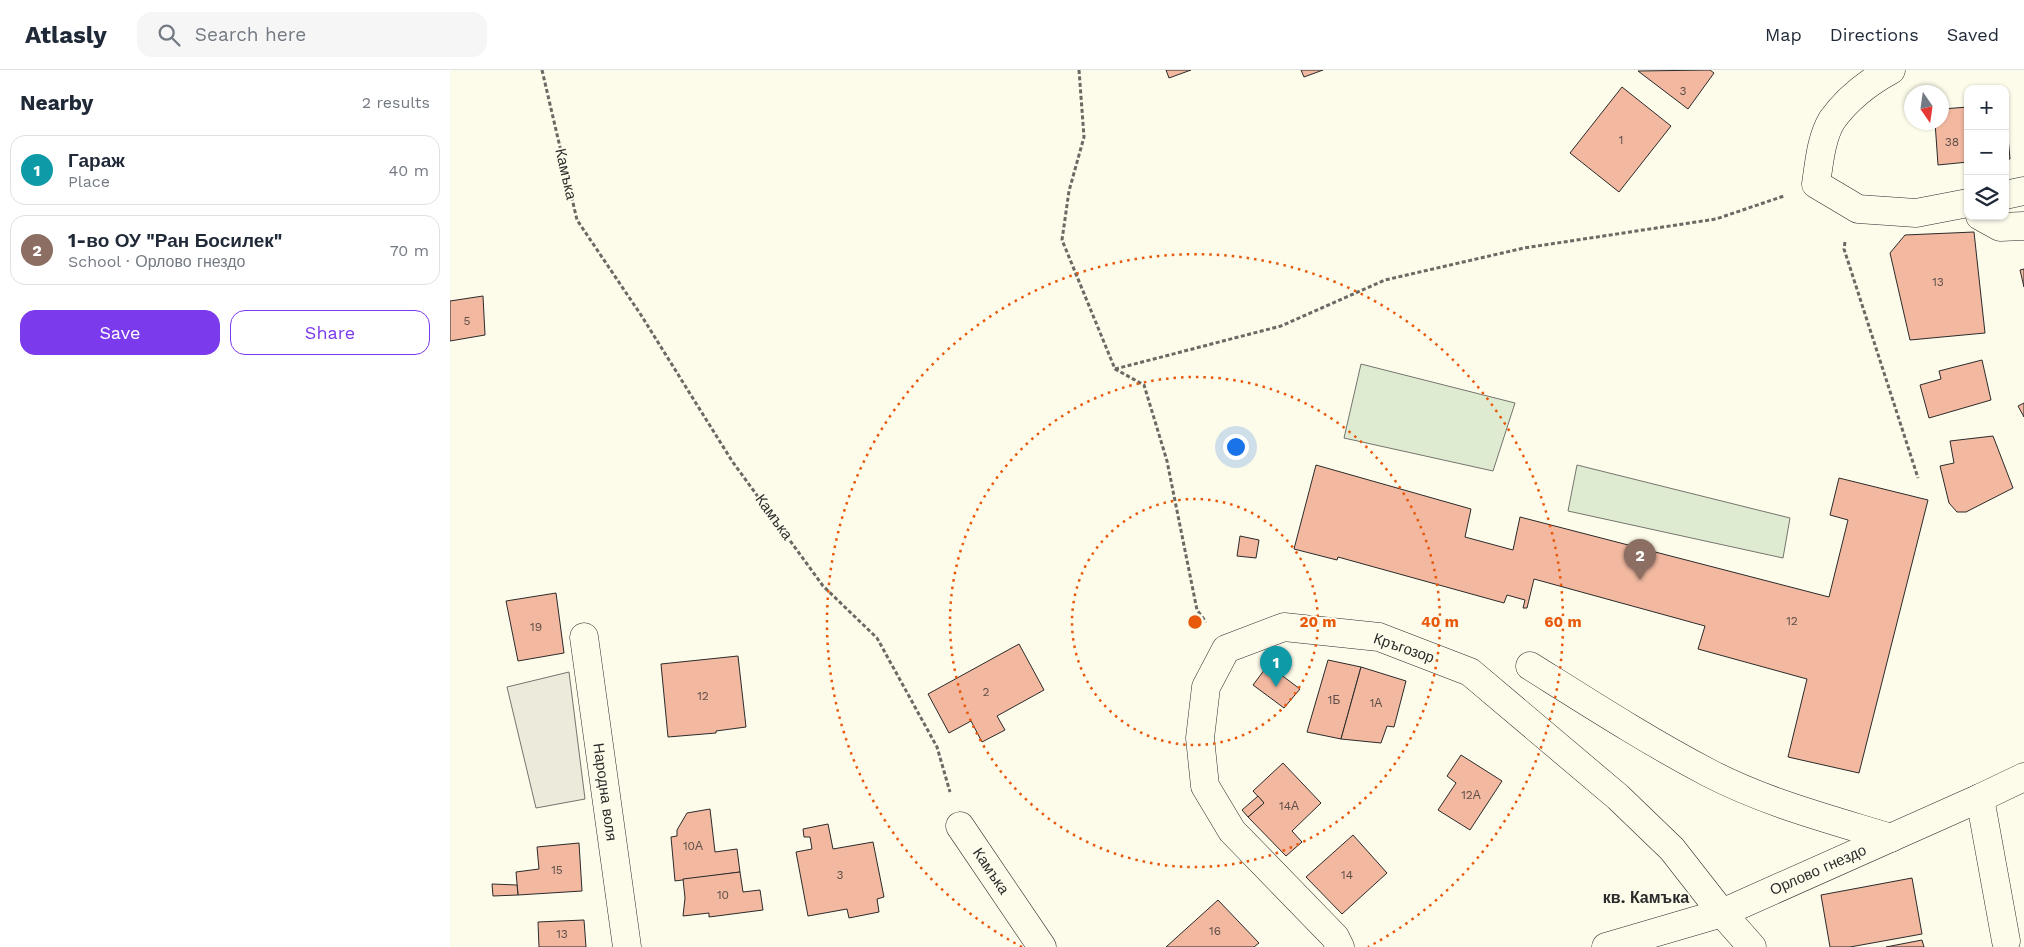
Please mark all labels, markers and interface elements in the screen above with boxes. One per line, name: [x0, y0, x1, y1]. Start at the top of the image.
search box: [137, 12, 487, 57]
text: Atlasly: [25, 21, 107, 49]
icon: search: [155, 21, 183, 49]
text: Search here: [195, 23, 306, 46]
text: Map: [1765, 24, 1802, 45]
text: Directions: [1830, 24, 1919, 45]
text: Saved: [1947, 24, 1999, 45]
house number: 3: [1680, 84, 1687, 98]
north arrow: [1904, 85, 1949, 130]
map controls: [1964, 85, 2009, 220]
button: +: [1964, 85, 2009, 130]
text: Nearby: [20, 90, 93, 115]
text: 2 results: [362, 93, 430, 112]
button: −: [1964, 130, 2009, 175]
house number: 1: [1619, 133, 1623, 147]
house number: 38: [1945, 135, 1959, 149]
street label: Камъка: [551, 147, 581, 202]
text: Гараж: [68, 149, 125, 172]
text: 1: [34, 161, 40, 180]
text: 40 m: [389, 161, 429, 180]
text: Place: [68, 172, 110, 191]
button: layers: [1964, 175, 2009, 220]
text: 1-во ОУ "Ран Босилек": [68, 229, 282, 252]
text: 2: [32, 241, 42, 260]
text: 70 m: [390, 241, 429, 260]
text: School · Орлово гнездо: [68, 252, 246, 271]
house number: 13: [1932, 275, 1944, 289]
button: Save: [20, 310, 220, 355]
button: Share: [230, 310, 430, 355]
house number: 5: [464, 314, 471, 328]
your location: [1223, 434, 1249, 460]
street label: Камъка: [751, 491, 797, 544]
pin: 2: [1624, 539, 1656, 580]
centre of rings: [1186, 613, 1204, 631]
text: 20 m: [1299, 613, 1337, 631]
text: 40 m: [1421, 613, 1459, 631]
text: 60 m: [1544, 613, 1582, 631]
house number: 12: [1786, 614, 1798, 628]
house number: 19: [530, 620, 542, 634]
street label: Кръгозор: [1371, 629, 1437, 667]
pin: 1: [1260, 646, 1292, 687]
house number: 2: [983, 685, 990, 699]
house number: 12: [697, 689, 709, 703]
house number: 1Б: [1328, 693, 1340, 707]
house number: 1А: [1370, 696, 1382, 710]
street label: Народна воля: [589, 742, 621, 842]
house number: 12А: [1461, 788, 1481, 802]
house number: 14А: [1279, 799, 1299, 813]
house number: 10А: [683, 839, 703, 853]
street label: Орлово гнездо: [1767, 841, 1869, 899]
street label: Камъка: [969, 844, 1013, 898]
house number: 15: [551, 863, 563, 877]
house number: 3: [837, 868, 844, 882]
house number: 14: [1341, 868, 1353, 882]
house number: 10: [717, 888, 729, 902]
district label: кв. Камъка: [1603, 888, 1689, 907]
house number: 16: [1209, 924, 1221, 938]
house number: 13: [556, 927, 568, 941]

